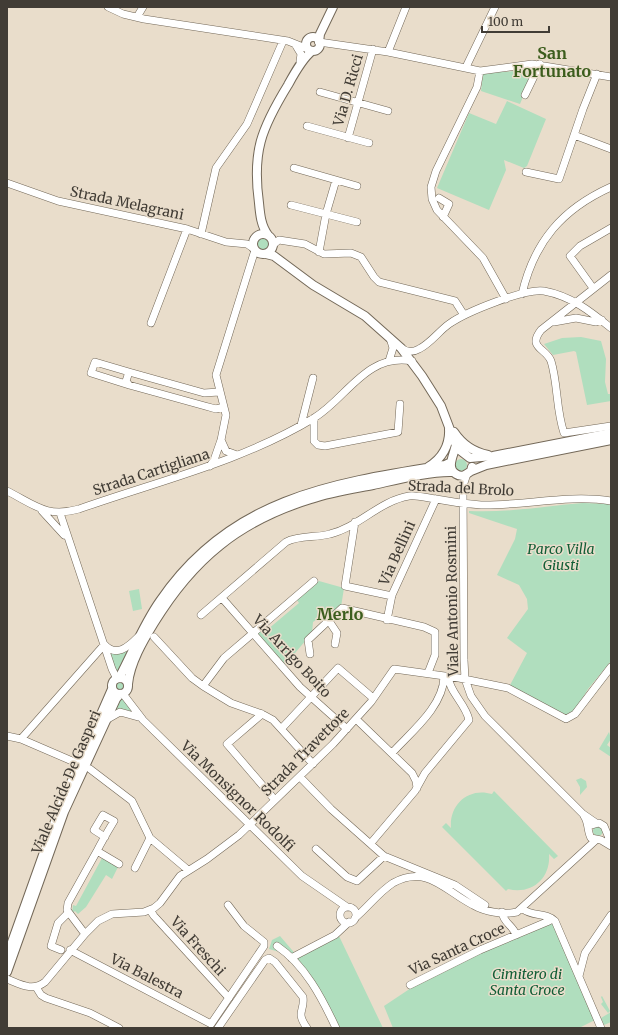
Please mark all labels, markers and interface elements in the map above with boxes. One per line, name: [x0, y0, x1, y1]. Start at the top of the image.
scale bar: [482, 8, 549, 34]
text: 100 m: [488, 14, 523, 29]
district label: San Fortunato: [513, 43, 592, 81]
street label: Via D. Ricci: [329, 52, 367, 129]
street label: Strada Melagrani: [69, 182, 186, 224]
street label: Strada Cartigliana: [90, 445, 212, 499]
street label: Strada del Brolo: [408, 476, 514, 500]
street label: Via Bellini: [374, 518, 419, 589]
street label: Viale Antonio Rosmini: [442, 525, 462, 677]
park label: Parco Villa Giusti: [527, 540, 595, 574]
district label: Merlo: [317, 604, 364, 624]
street label: Via Arrigo Boito: [248, 610, 335, 701]
street label: Strada Travettore: [257, 704, 353, 800]
street label: Viale Alcide De Gasperi: [27, 707, 105, 858]
street label: Via Monsignor Rodolfi: [176, 736, 299, 855]
street label: Via Freschi: [166, 912, 230, 980]
street label: Via Santa Croce: [405, 919, 508, 980]
street label: Via Balestra: [107, 949, 187, 1002]
park label: Cimitero di Santa Croce: [489, 965, 565, 999]

